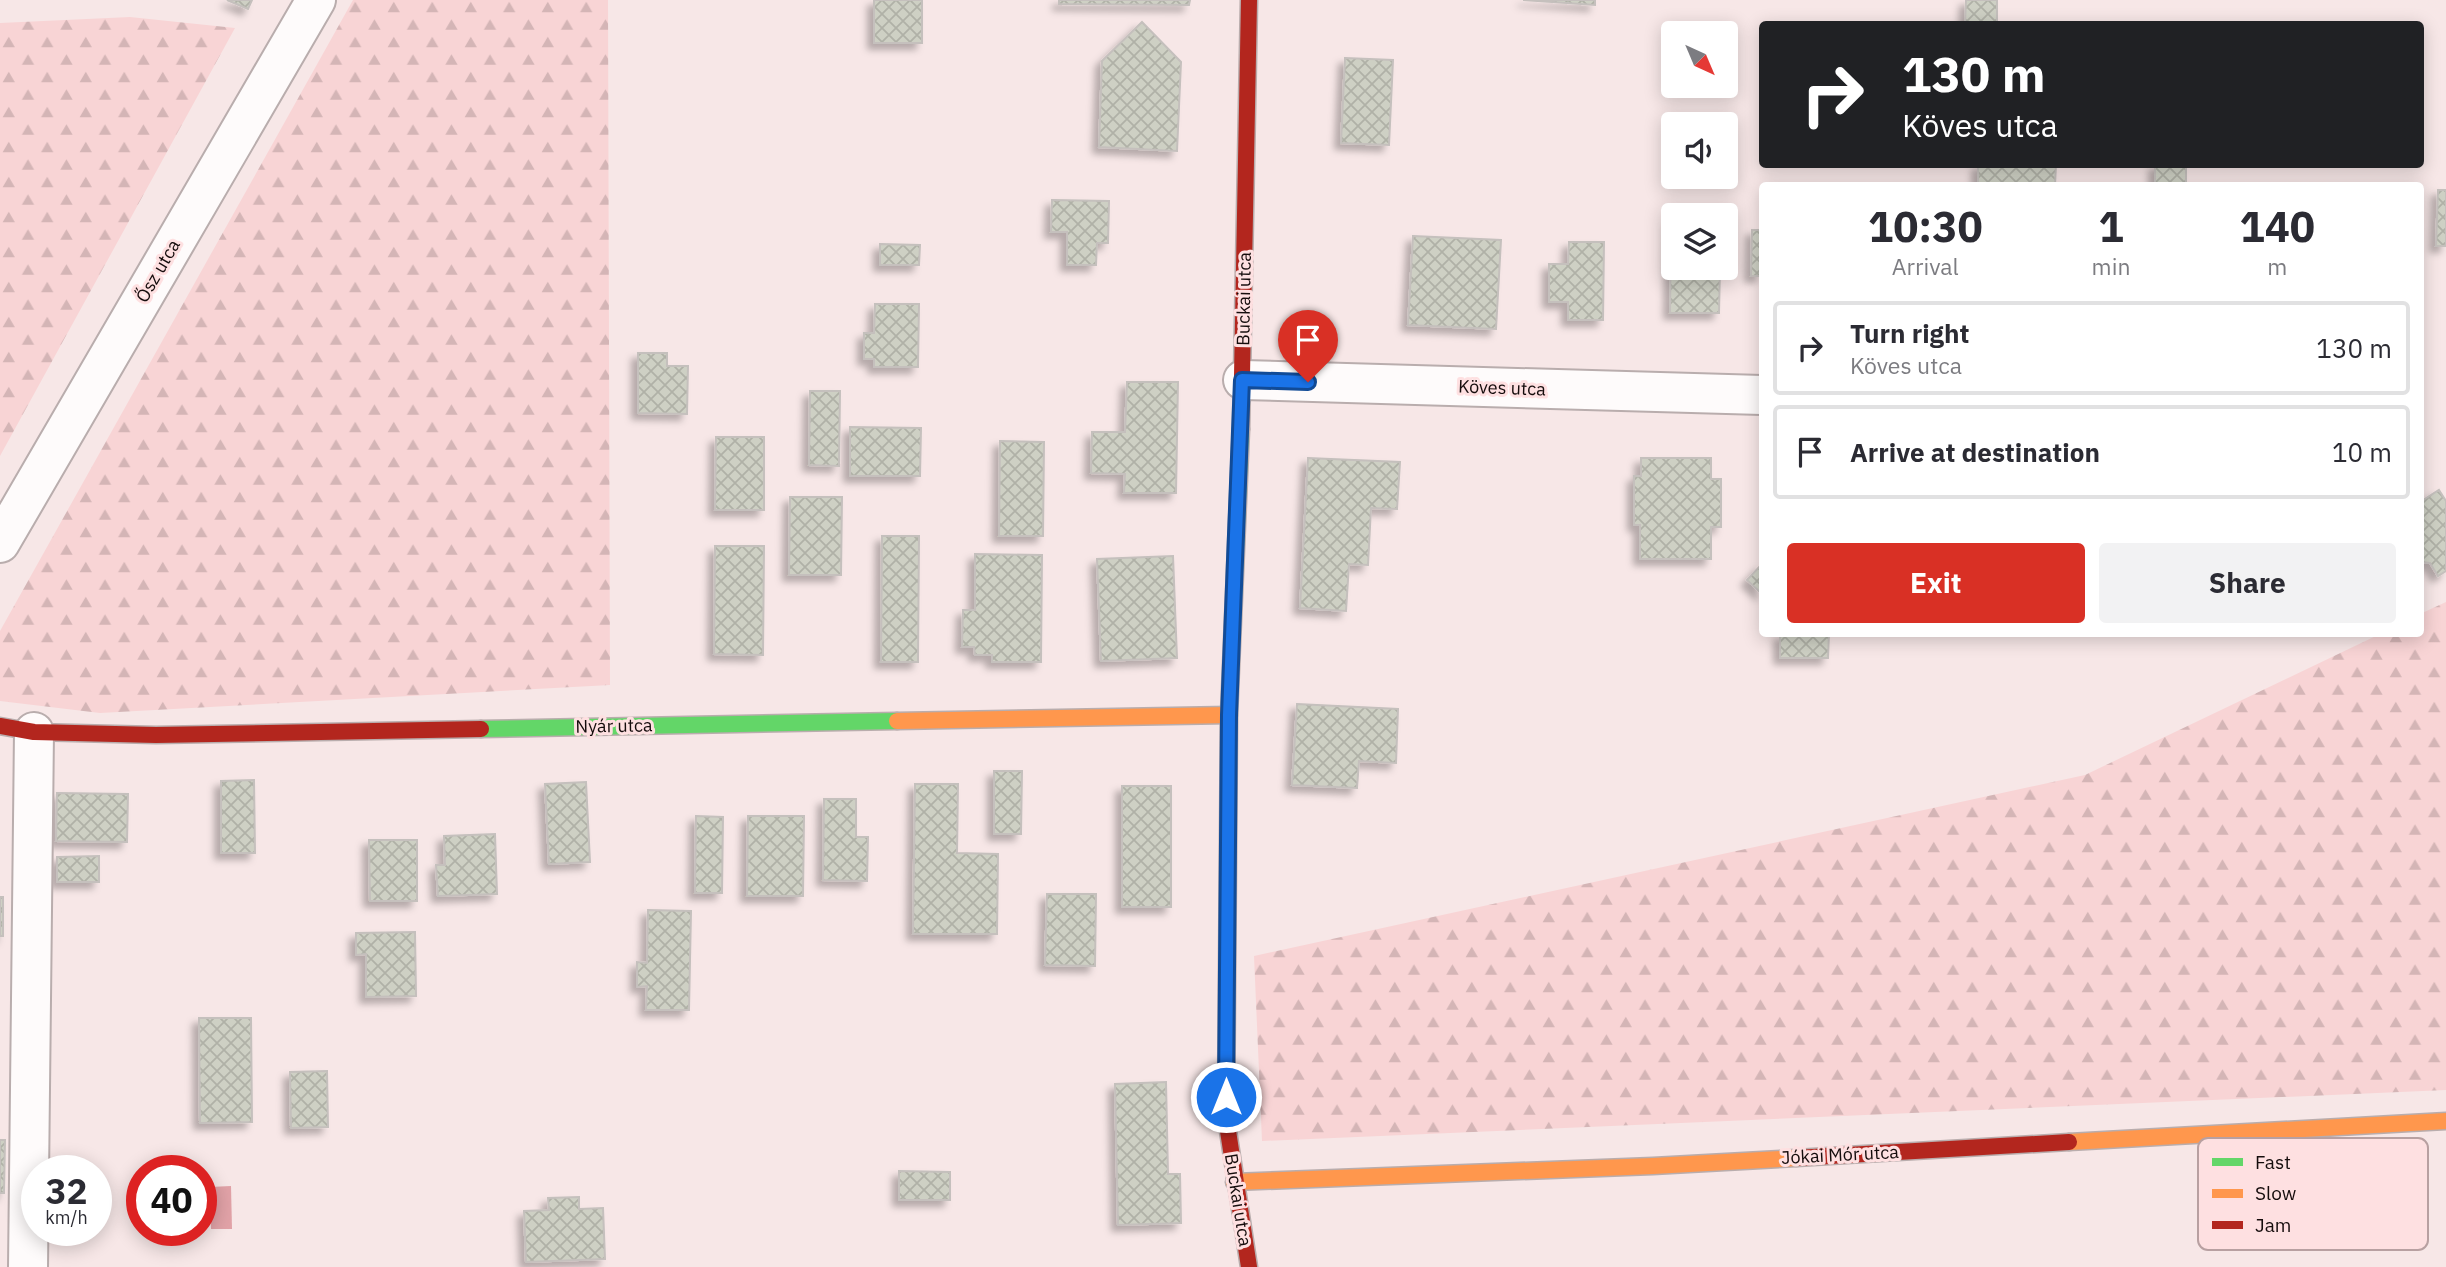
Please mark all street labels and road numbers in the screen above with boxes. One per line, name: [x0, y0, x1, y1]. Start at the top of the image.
street label: Ősz utca: [130, 235, 185, 306]
street label: Buckai utca: [1231, 251, 1256, 346]
street label: Köves utca: [1458, 374, 1547, 401]
street label: Nyár utca: [575, 713, 653, 738]
street label: Jókai Mór utca: [1781, 1140, 1900, 1169]
street label: Buckai utca: [1220, 1152, 1257, 1248]

